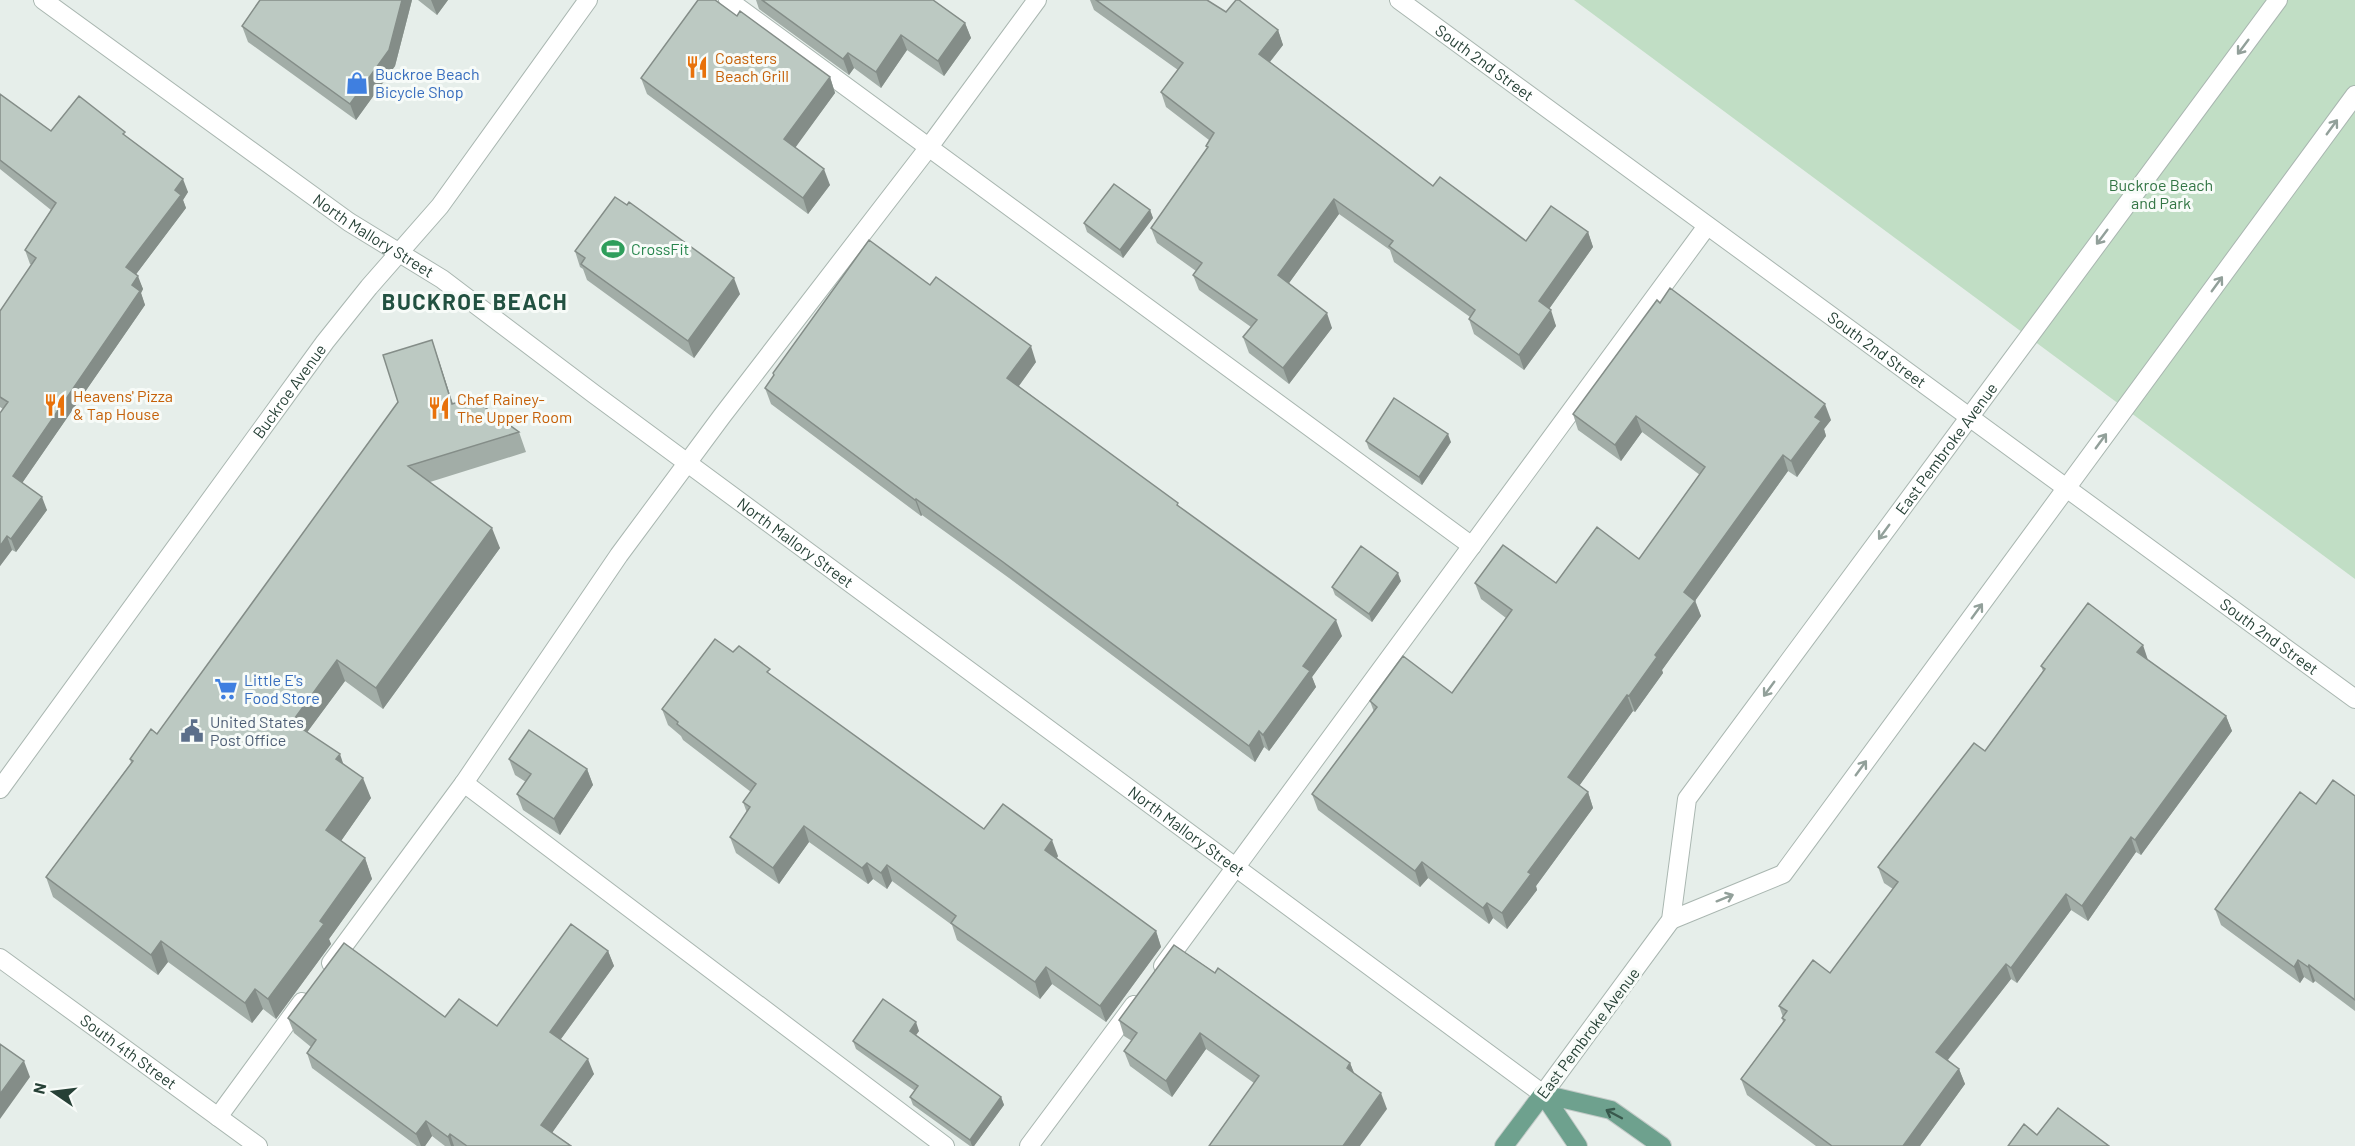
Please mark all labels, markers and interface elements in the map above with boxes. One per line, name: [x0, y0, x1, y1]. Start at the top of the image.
street label: South 2nd Street: [1432, 20, 1538, 104]
one-way arrow: [2237, 39, 2250, 55]
place label: Coasters Beach Grill: [715, 48, 789, 85]
restaurant icon: Coasters Beach Grill: [684, 54, 710, 80]
place label: Buckroe Beach Bicycle Shop: [375, 64, 480, 101]
shop icon: Buckroe Beach Bicycle Shop: [344, 70, 370, 96]
one-way arrow: [2326, 119, 2338, 135]
park label: Buckroe Beach and Park: [2109, 175, 2213, 212]
street label: North Mallory Street: [310, 189, 438, 281]
one-way arrow: [2096, 229, 2108, 245]
sports icon: CrossFit: [600, 236, 626, 262]
place label: CrossFit: [631, 239, 689, 258]
one-way arrow: [2210, 276, 2223, 292]
district label: BUCKROE BEACH: [382, 288, 568, 314]
street label: South 2nd Street: [1824, 307, 1930, 391]
street label: Buckroe Avenue: [248, 340, 329, 442]
street label: East Pembroke Avenue: [1891, 379, 2001, 518]
place label: Heavens' Pizza & Tap House: [73, 386, 173, 423]
place label: Chef Rainey- The Upper Room: [457, 389, 572, 426]
restaurant icon: Heavens' Pizza & Tap House: [42, 392, 68, 418]
restaurant icon: Chef Rainey- The Upper Room: [426, 395, 452, 421]
one-way arrow: [2095, 433, 2107, 449]
street label: North Mallory Street: [734, 493, 858, 591]
one-way arrow: [1878, 523, 1891, 539]
street label: South 2nd Street: [2217, 594, 2322, 678]
one-way arrow: [1970, 603, 1983, 619]
place label: Little E's Food Store: [244, 670, 320, 707]
supermarket icon: Little E's Food Store: [213, 676, 239, 702]
one-way arrow: [1763, 680, 1775, 696]
place label: United States Post Office: [210, 712, 304, 749]
public building icon: United States Post Office: [179, 718, 205, 744]
one-way arrow: [1855, 760, 1867, 776]
street label: North Mallory Street: [1125, 782, 1249, 880]
one-way arrow: [1715, 892, 1733, 903]
street label: East Pembroke Avenue: [1532, 963, 1643, 1102]
street label: South 4th Street: [77, 1010, 181, 1093]
north arrow: [24, 1062, 84, 1122]
text: N: [28, 1081, 49, 1096]
one-way arrow: [1605, 1107, 1623, 1119]

